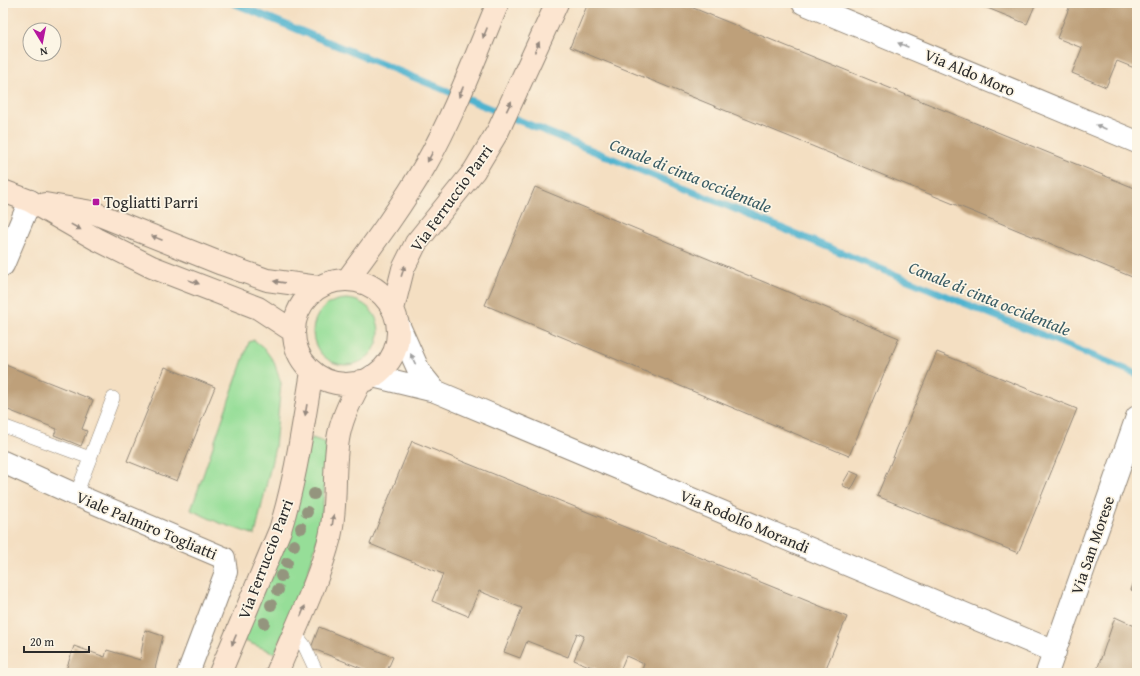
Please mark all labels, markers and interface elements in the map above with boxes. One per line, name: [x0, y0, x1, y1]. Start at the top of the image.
north arrow: [22, 22, 62, 62]
one-way arrow: [482, 27, 488, 39]
one-way arrow: [534, 41, 540, 52]
one-way arrow: [897, 41, 909, 47]
street label: Via Aldo Moro: [921, 42, 1019, 102]
text: N: [38, 43, 49, 60]
one-way arrow: [457, 87, 463, 99]
one-way arrow: [506, 101, 512, 112]
one-way arrow: [1095, 123, 1107, 130]
water label: Canale di cinta occidentale: [606, 131, 776, 219]
street label: Via Ferruccio Parri: [404, 139, 498, 256]
one-way arrow: [427, 151, 433, 162]
place label: Togliatti Parri: [104, 190, 199, 214]
marker: Togliatti Parri: [91, 197, 101, 207]
one-way arrow: [70, 224, 82, 231]
one-way arrow: [151, 235, 163, 241]
water label: Canale di cinta occidentale: [905, 254, 1075, 342]
one-way arrow: [400, 265, 406, 277]
one-way arrow: [273, 279, 285, 285]
one-way arrow: [188, 280, 200, 286]
one-way arrow: [410, 354, 416, 365]
one-way arrow: [303, 404, 309, 416]
street label: Via Rodolfo Morandi: [676, 483, 814, 559]
street label: Viale Palmiro Togliatti: [73, 484, 222, 566]
street label: Via San Morese: [1064, 492, 1120, 598]
street label: Via Ferruccio Parri: [231, 495, 299, 622]
one-way arrow: [330, 514, 336, 526]
one-way arrow: [300, 604, 306, 616]
scale bar: [24, 628, 89, 654]
text: 20 m: [30, 633, 54, 650]
one-way arrow: [231, 634, 237, 646]

